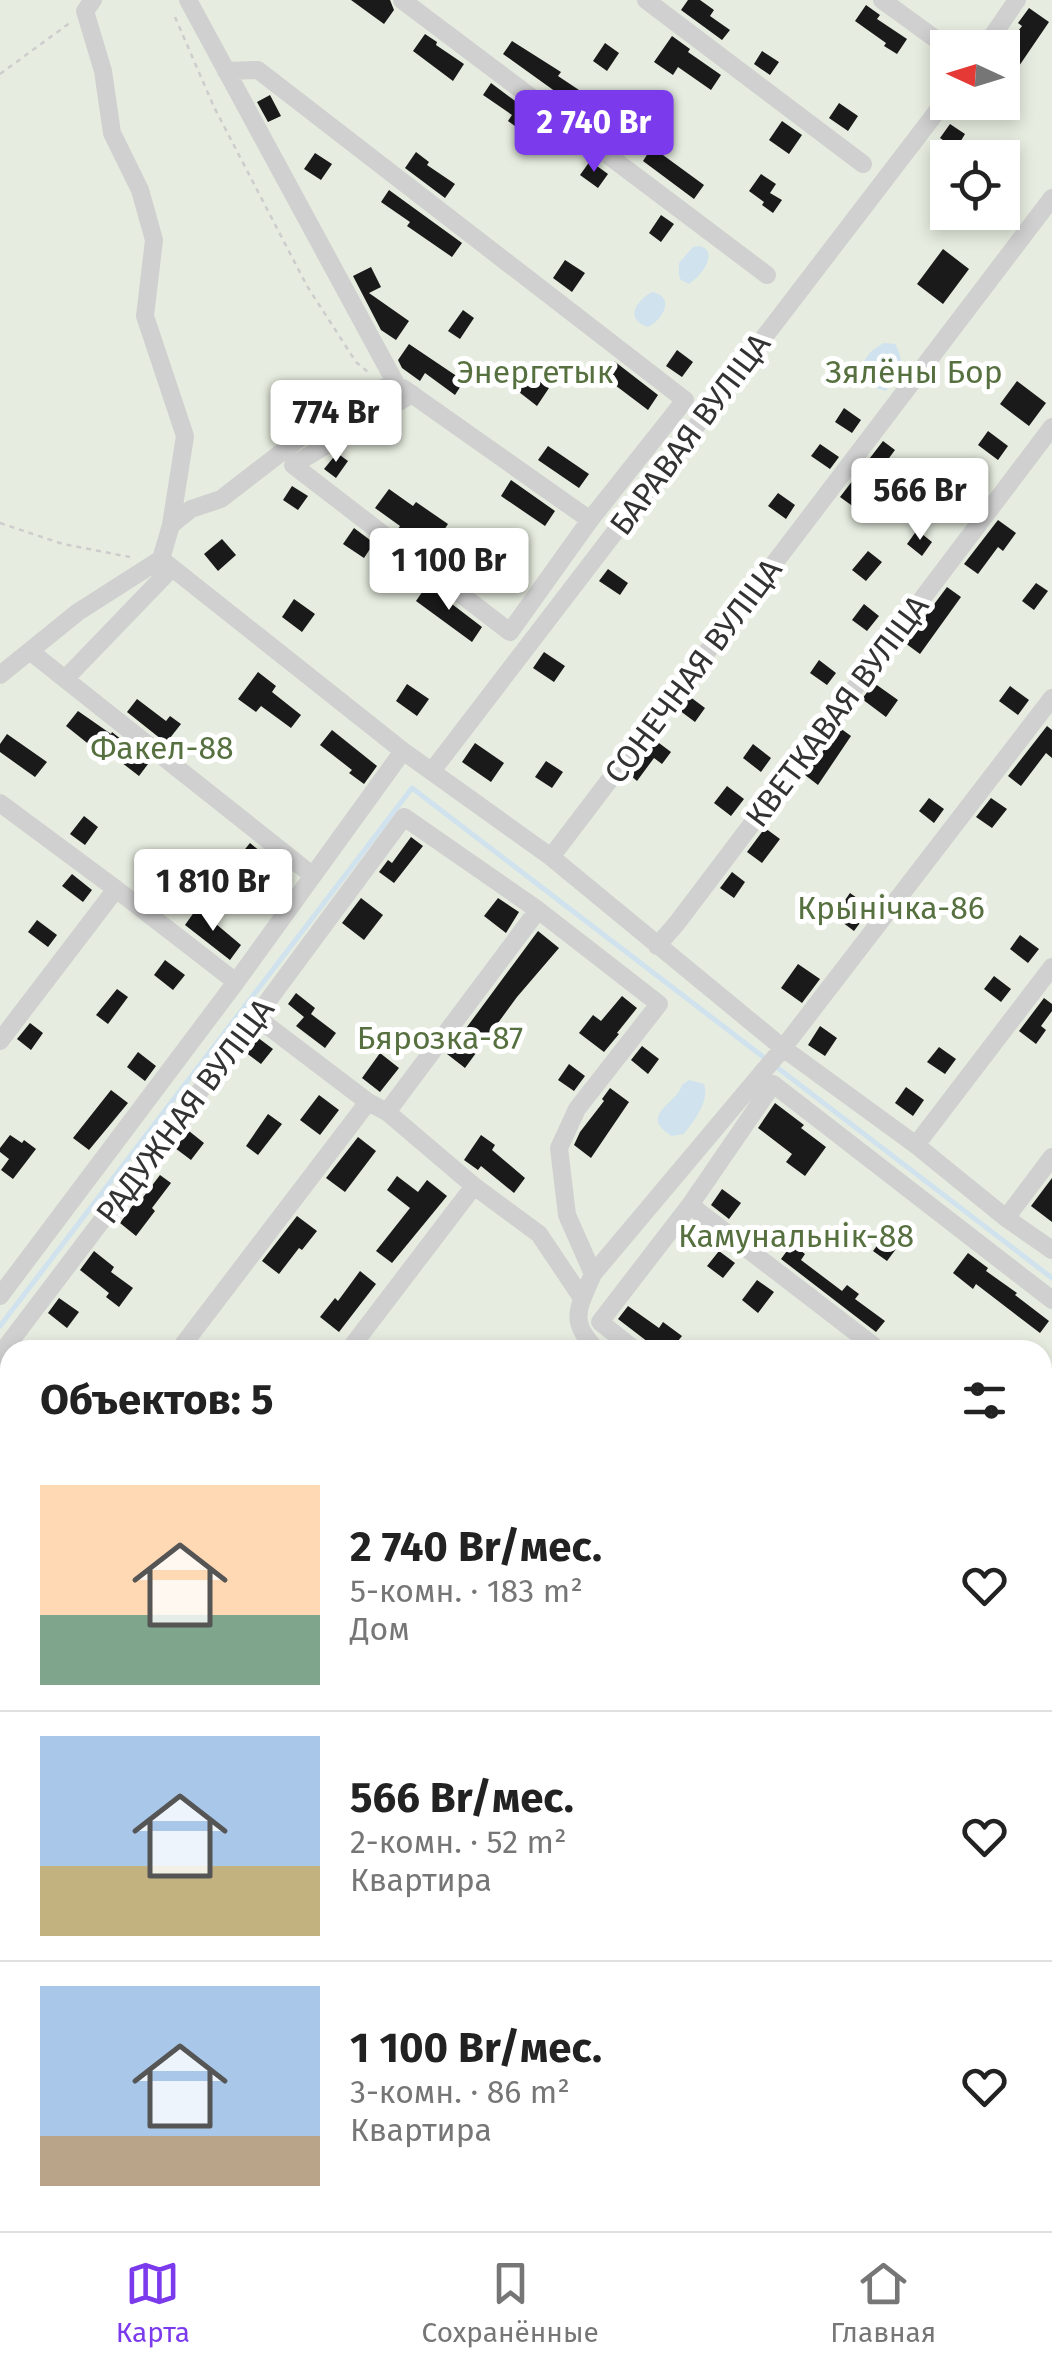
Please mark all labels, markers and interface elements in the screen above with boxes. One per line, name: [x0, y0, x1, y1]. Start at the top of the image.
north arrow: [930, 30, 1020, 120]
map controls: [930, 30, 1020, 230]
pin: 2 740 Br: [491, 90, 697, 175]
text: 2 740 Br: [537, 103, 651, 141]
button: locate: [930, 140, 1020, 230]
street label: БАРАВАЯ ВУЛІЦА: [602, 325, 779, 542]
park label: Энергетык: [457, 353, 614, 391]
park label: Зялёны Бор: [825, 353, 1003, 391]
pin: 774 Br: [255, 380, 417, 465]
text: 774 Br: [293, 393, 379, 431]
pin: 566 Br: [839, 458, 1001, 543]
text: 566 Br: [873, 471, 967, 509]
pin: 1 100 Br: [346, 528, 552, 613]
text: 1 100 Br: [392, 541, 506, 579]
street label: СОНЕЧНАЯ ВУЛІЦА: [596, 551, 790, 791]
street label: КВЕТКАВАЯ ВУЛІЦА: [738, 587, 937, 834]
park label: Факел-88: [90, 729, 234, 767]
pin: 1 810 Br: [110, 849, 316, 934]
text: 1 810 Br: [156, 862, 270, 900]
park label: Крынічка-86: [797, 889, 985, 927]
street label: РАДУЖНАЯ ВУЛІЦА: [88, 991, 282, 1231]
park label: Бярозка-87: [357, 1019, 523, 1057]
park label: Камунальнік-88: [678, 1217, 914, 1255]
icon: filters: [957, 1373, 1012, 1428]
text: Объектов: 5: [40, 1375, 273, 1425]
text: 2 740 Br/мес.: [350, 1522, 602, 1572]
icon: home: [120, 1525, 240, 1645]
icon: heart: [957, 1558, 1012, 1613]
text: 5-комн. · 183 m²: [350, 1572, 583, 1610]
text: Дом: [350, 1610, 410, 1648]
text: 566 Br/мес.: [350, 1773, 574, 1823]
icon: home: [120, 1776, 240, 1896]
icon: heart: [957, 1809, 1012, 1864]
text: 2-комн. · 52 m²: [350, 1823, 567, 1861]
text: Квартира: [350, 1861, 492, 1899]
text: 1 100 Br/мес.: [350, 2023, 602, 2073]
icon: home: [120, 2026, 240, 2146]
icon: heart: [957, 2059, 1012, 2114]
text: 3-комн. · 86 m²: [350, 2073, 570, 2111]
text: Квартира: [350, 2111, 492, 2149]
tab: Карта: [116, 2256, 190, 2349]
tab: Сохранённые: [422, 2256, 599, 2349]
tab: Главная: [830, 2256, 936, 2349]

